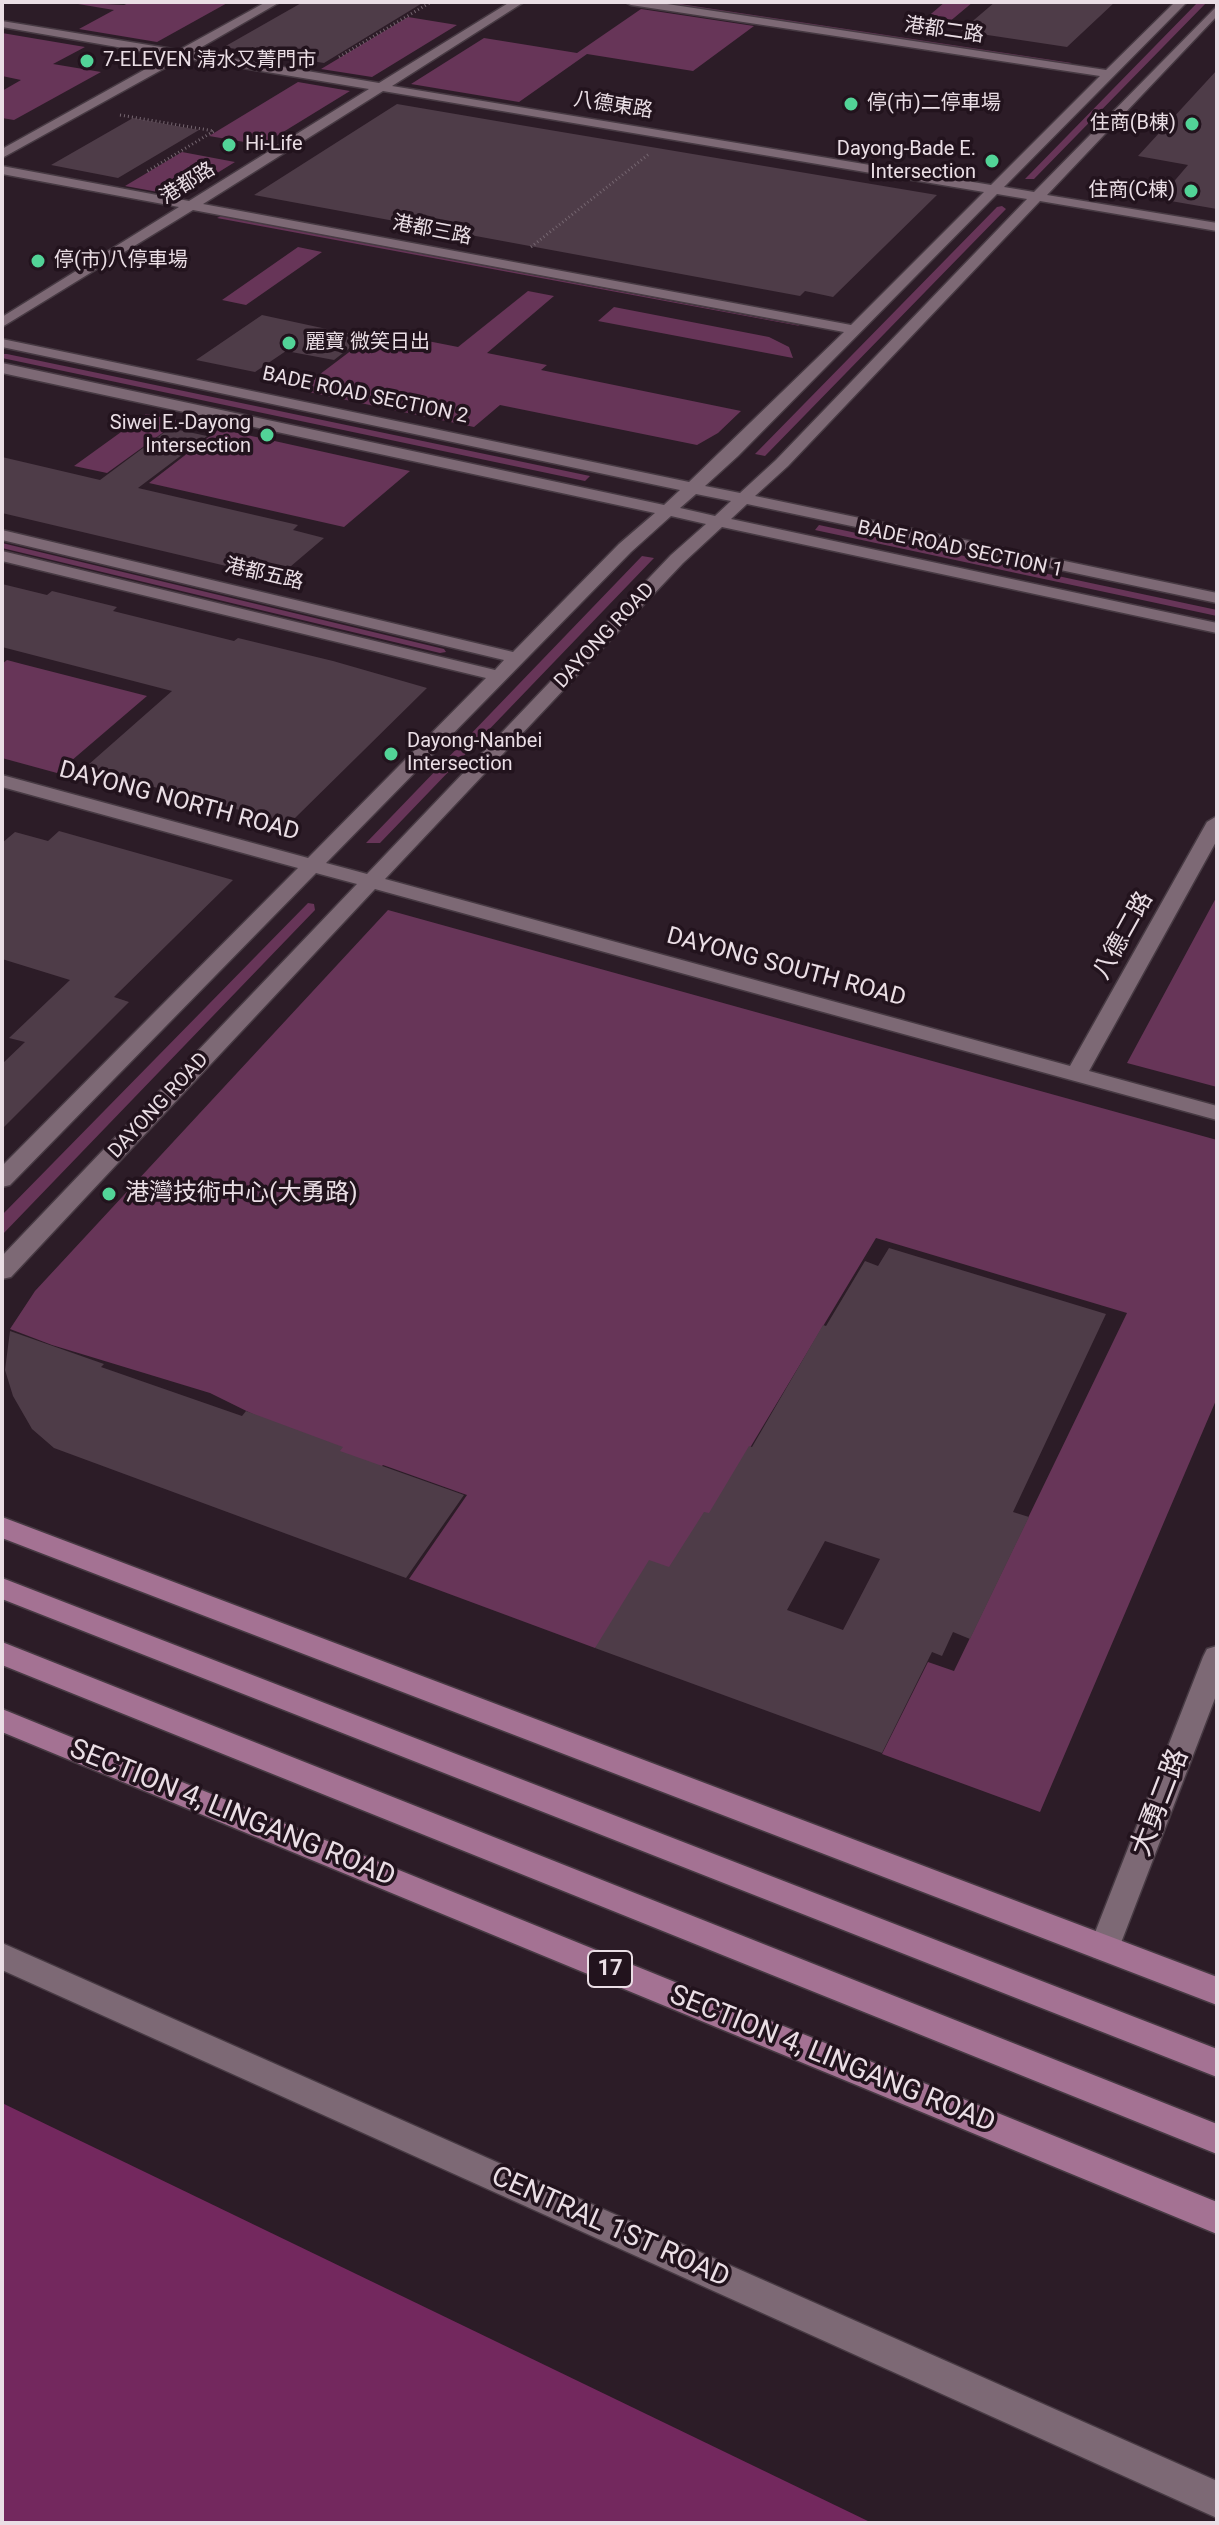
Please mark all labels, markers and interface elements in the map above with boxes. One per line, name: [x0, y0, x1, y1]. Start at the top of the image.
street label: 港都二路: [903, 14, 985, 48]
place label: 7-ELEVEN 清水又菁門市: [103, 49, 317, 73]
marker: 7-ELEVEN 清水又菁門市: [78, 52, 96, 70]
street label: 八德東路: [572, 88, 654, 124]
place label: 停(市)二停車場: [867, 92, 1001, 116]
marker: 停(市)二停車場: [842, 95, 860, 113]
place label: 住商(B棟): [1090, 112, 1176, 136]
marker: 住商(B棟): [1183, 115, 1201, 133]
place label: Hi-Life: [245, 133, 303, 157]
marker: Hi-Life: [220, 136, 238, 154]
place label: Dayong-Bade E. Intersection: [837, 138, 976, 185]
marker: Dayong-Bade E. Intersection: [983, 152, 1001, 170]
street label: 港都路: [156, 158, 220, 210]
place label: 住商(C棟): [1088, 179, 1175, 203]
marker: 住商(C棟): [1182, 182, 1200, 200]
street label: 港都三路: [390, 212, 474, 250]
place label: 停(市)八停車場: [54, 249, 188, 273]
marker: 停(市)八停車場: [29, 252, 47, 270]
place label: 麗寶 微笑日出: [305, 331, 430, 355]
marker: 麗寶 微笑日出: [280, 334, 298, 352]
street label: BADE ROAD SECTION 2: [260, 362, 470, 430]
place label: Siwei E.-Dayong Intersection: [110, 412, 251, 459]
marker: Siwei E.-Dayong Intersection: [258, 426, 276, 444]
street label: BADE ROAD SECTION 1: [855, 516, 1065, 584]
street label: 港都五路: [222, 554, 306, 596]
street label: DAYONG ROAD: [550, 578, 660, 694]
place label: Dayong-Nanbei Intersection: [407, 730, 542, 777]
marker: Dayong-Nanbei Intersection: [382, 745, 400, 763]
street label: DAYONG NORTH ROAD: [56, 756, 302, 848]
street label: 八德二路: [1088, 887, 1160, 985]
street label: DAYONG SOUTH ROAD: [663, 922, 909, 1014]
street label: DAYONG ROAD: [104, 1048, 214, 1164]
place label: 港灣技術中心(大勇路): [125, 1180, 358, 1208]
marker: 港灣技術中心(大勇路): [100, 1185, 118, 1203]
street label: SECTION 4, LINGANG ROAD: [64, 1733, 400, 1895]
street label: 大勇二路: [1125, 1745, 1197, 1861]
road number: 17: [588, 1951, 632, 1987]
street label: SECTION 4, LINGANG ROAD: [664, 1979, 1000, 2141]
street label: CENTRAL 1ST ROAD: [486, 2160, 734, 2296]

